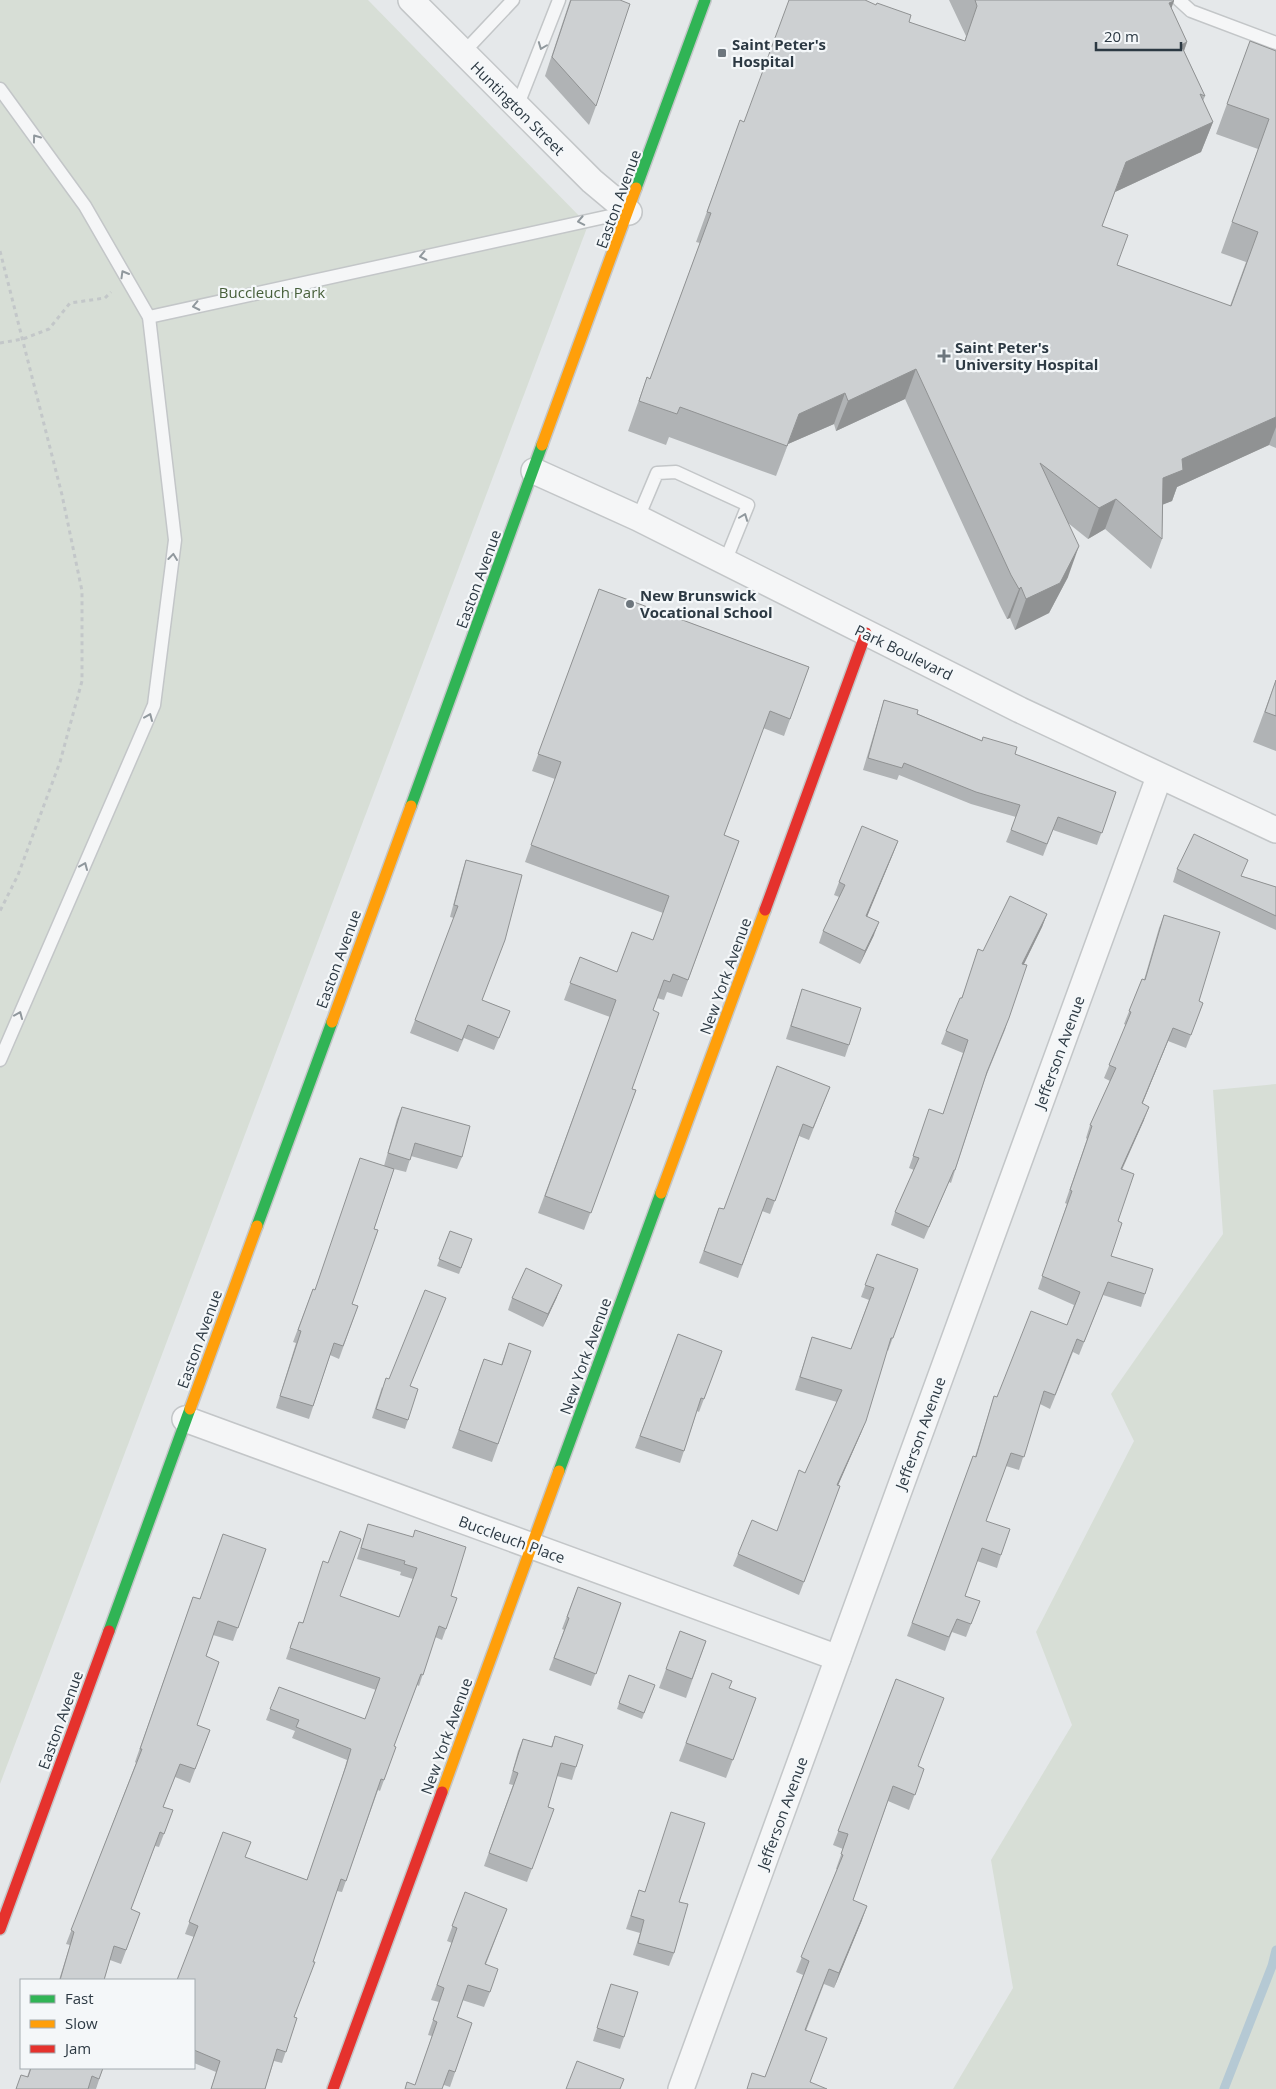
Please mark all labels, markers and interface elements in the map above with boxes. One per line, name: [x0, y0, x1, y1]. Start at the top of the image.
scale bar: [1096, 20, 1181, 52]
text: 20 m: [1104, 26, 1139, 46]
place label: Saint Peter's Hospital: [732, 34, 826, 71]
one-way arrow: [538, 41, 548, 49]
marker: Saint Peter's Hospital: [716, 47, 728, 59]
street label: Huntington Street: [467, 57, 569, 159]
one-way arrow: [33, 135, 42, 144]
street label: Easton Avenue: [591, 147, 645, 251]
one-way arrow: [577, 215, 586, 226]
one-way arrow: [418, 250, 427, 261]
one-way arrow: [121, 271, 131, 280]
park label: Buccleuch Park: [219, 282, 325, 302]
one-way arrow: [191, 300, 200, 311]
place label: Saint Peter's University Hospital: [955, 337, 1098, 374]
marker: Saint Peter's University Hospital: [937, 349, 951, 363]
one-way arrow: [738, 513, 748, 522]
street label: Easton Avenue: [451, 527, 505, 631]
one-way arrow: [167, 552, 178, 560]
place label: New Brunswick Vocational School: [640, 585, 773, 622]
marker: New Brunswick Vocational School: [624, 598, 636, 610]
street label: Park Boulevard: [852, 620, 956, 684]
one-way arrow: [142, 713, 153, 722]
one-way arrow: [78, 862, 88, 871]
street label: Easton Avenue: [311, 907, 365, 1011]
street label: New York Avenue: [695, 915, 755, 1037]
street label: Jefferson Avenue: [1029, 993, 1089, 1113]
one-way arrow: [13, 1011, 24, 1020]
street label: Easton Avenue: [172, 1287, 226, 1391]
street label: New York Avenue: [555, 1295, 615, 1417]
street label: Jefferson Avenue: [890, 1374, 950, 1494]
street label: Buccleuch Place: [456, 1511, 568, 1567]
street label: Easton Avenue: [33, 1668, 87, 1772]
street label: New York Avenue: [416, 1675, 476, 1797]
street label: Jefferson Avenue: [752, 1754, 812, 1874]
legend: [20, 1979, 195, 2069]
text: Fast: [65, 1988, 94, 2008]
text: Slow: [65, 2013, 98, 2033]
text: Jam: [63, 2038, 91, 2058]

